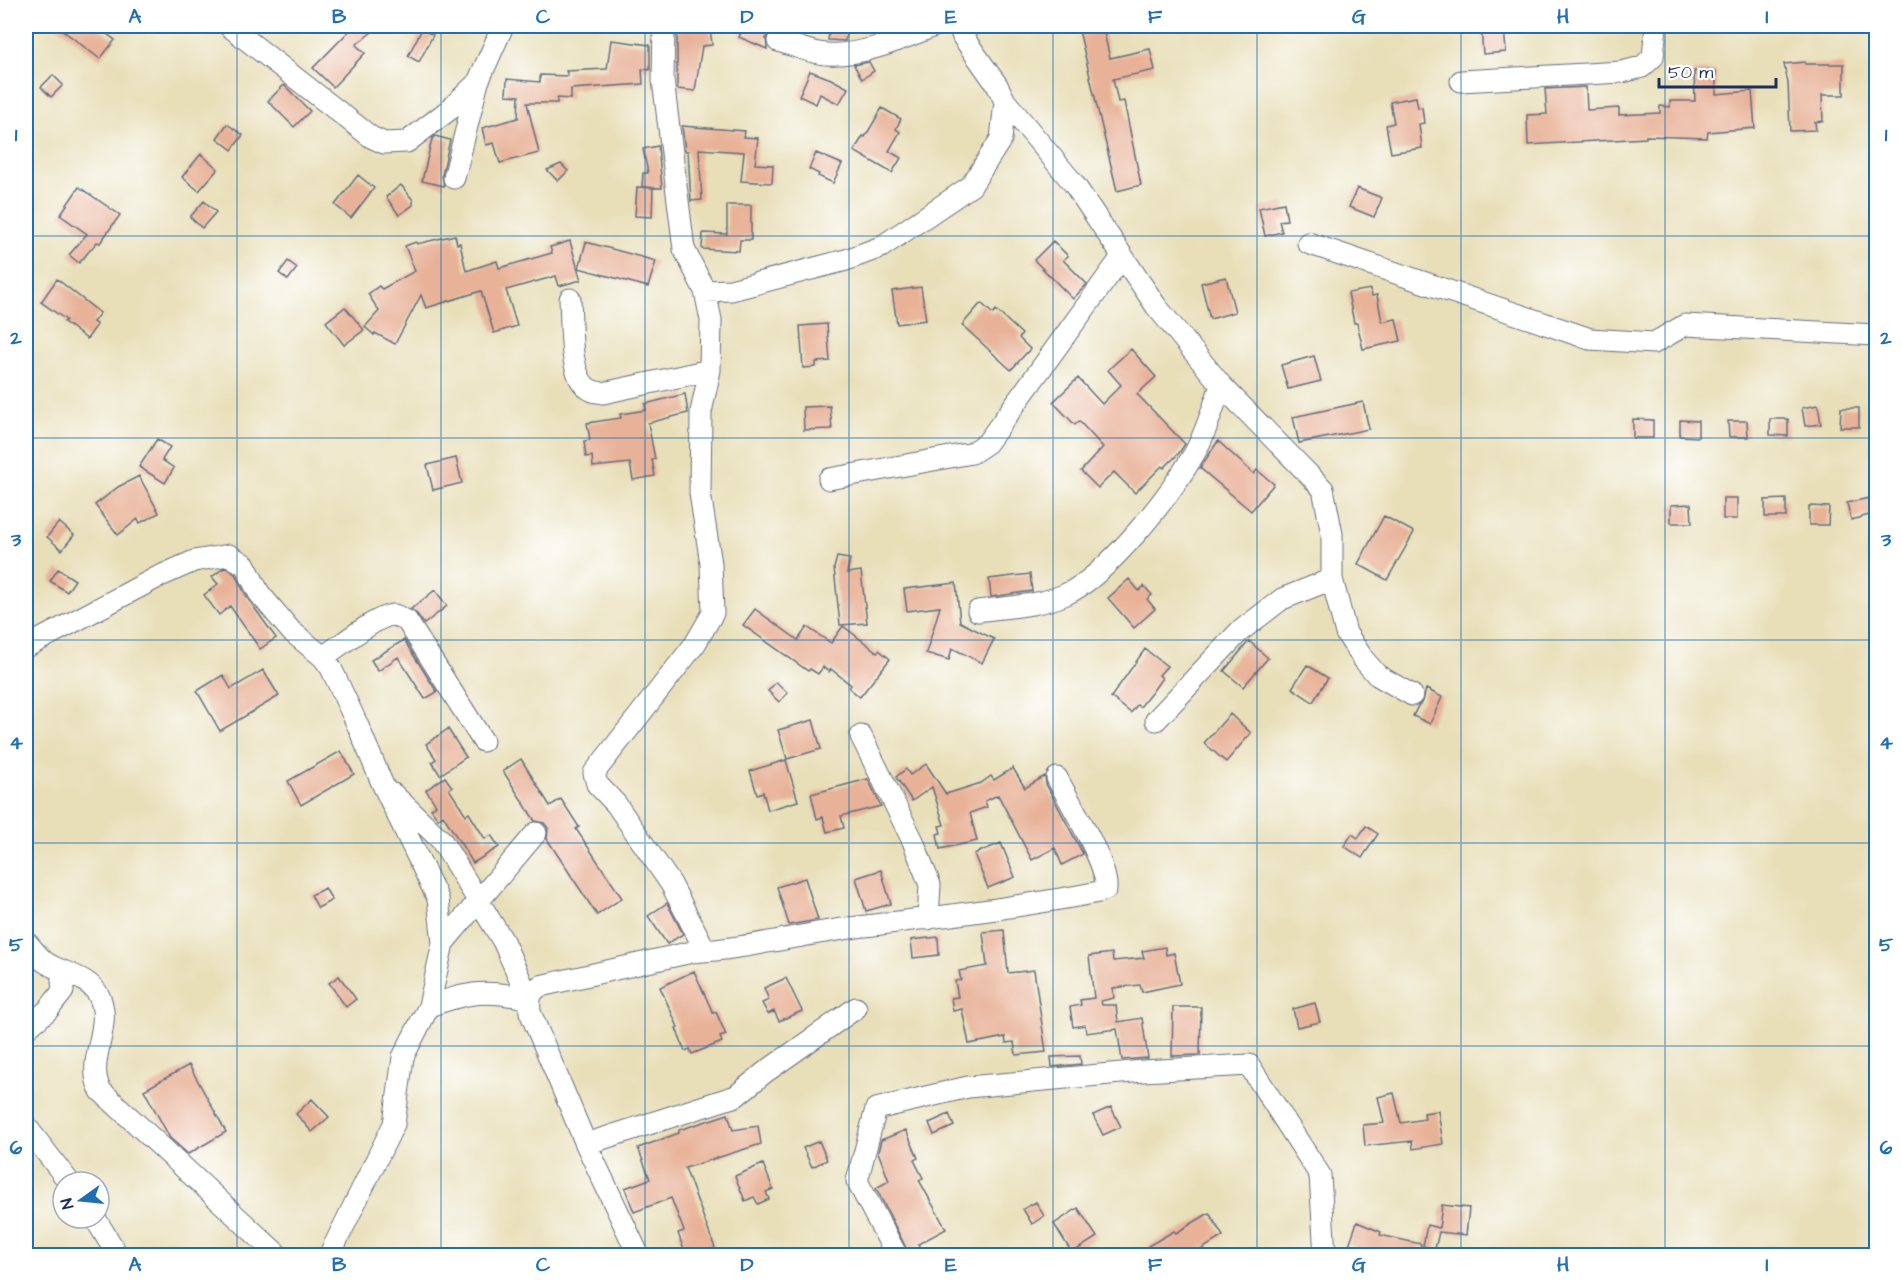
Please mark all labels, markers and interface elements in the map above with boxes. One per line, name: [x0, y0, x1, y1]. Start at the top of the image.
text: A: [129, 3, 142, 31]
text: B: [332, 3, 347, 31]
text: C: [536, 3, 551, 31]
text: D: [741, 3, 754, 31]
text: E: [945, 3, 957, 31]
text: F: [1148, 3, 1163, 31]
text: G: [1352, 3, 1366, 31]
text: H: [1557, 3, 1569, 31]
text: I: [1765, 3, 1769, 31]
scale bar: [1659, 51, 1776, 89]
text: 50 m: [1668, 60, 1713, 85]
text: 1: [15, 121, 18, 149]
text: 1: [1885, 121, 1888, 149]
text: 2: [9, 324, 22, 352]
text: 2: [1879, 324, 1892, 352]
text: 3: [10, 526, 22, 554]
text: 3: [1880, 526, 1892, 554]
text: 4: [9, 729, 23, 757]
text: 4: [1879, 729, 1893, 757]
text: 5: [9, 931, 24, 959]
text: 5: [1879, 931, 1894, 959]
text: 6: [10, 1134, 23, 1162]
text: 6: [1880, 1134, 1893, 1162]
north arrow: [51, 1170, 111, 1230]
text: N: [56, 1196, 79, 1211]
text: A: [129, 1251, 142, 1279]
text: B: [332, 1251, 347, 1279]
text: C: [536, 1251, 551, 1279]
text: D: [741, 1251, 754, 1279]
text: E: [945, 1251, 957, 1279]
text: F: [1148, 1251, 1163, 1279]
text: G: [1352, 1251, 1366, 1279]
text: H: [1557, 1251, 1569, 1279]
text: I: [1765, 1251, 1769, 1279]

